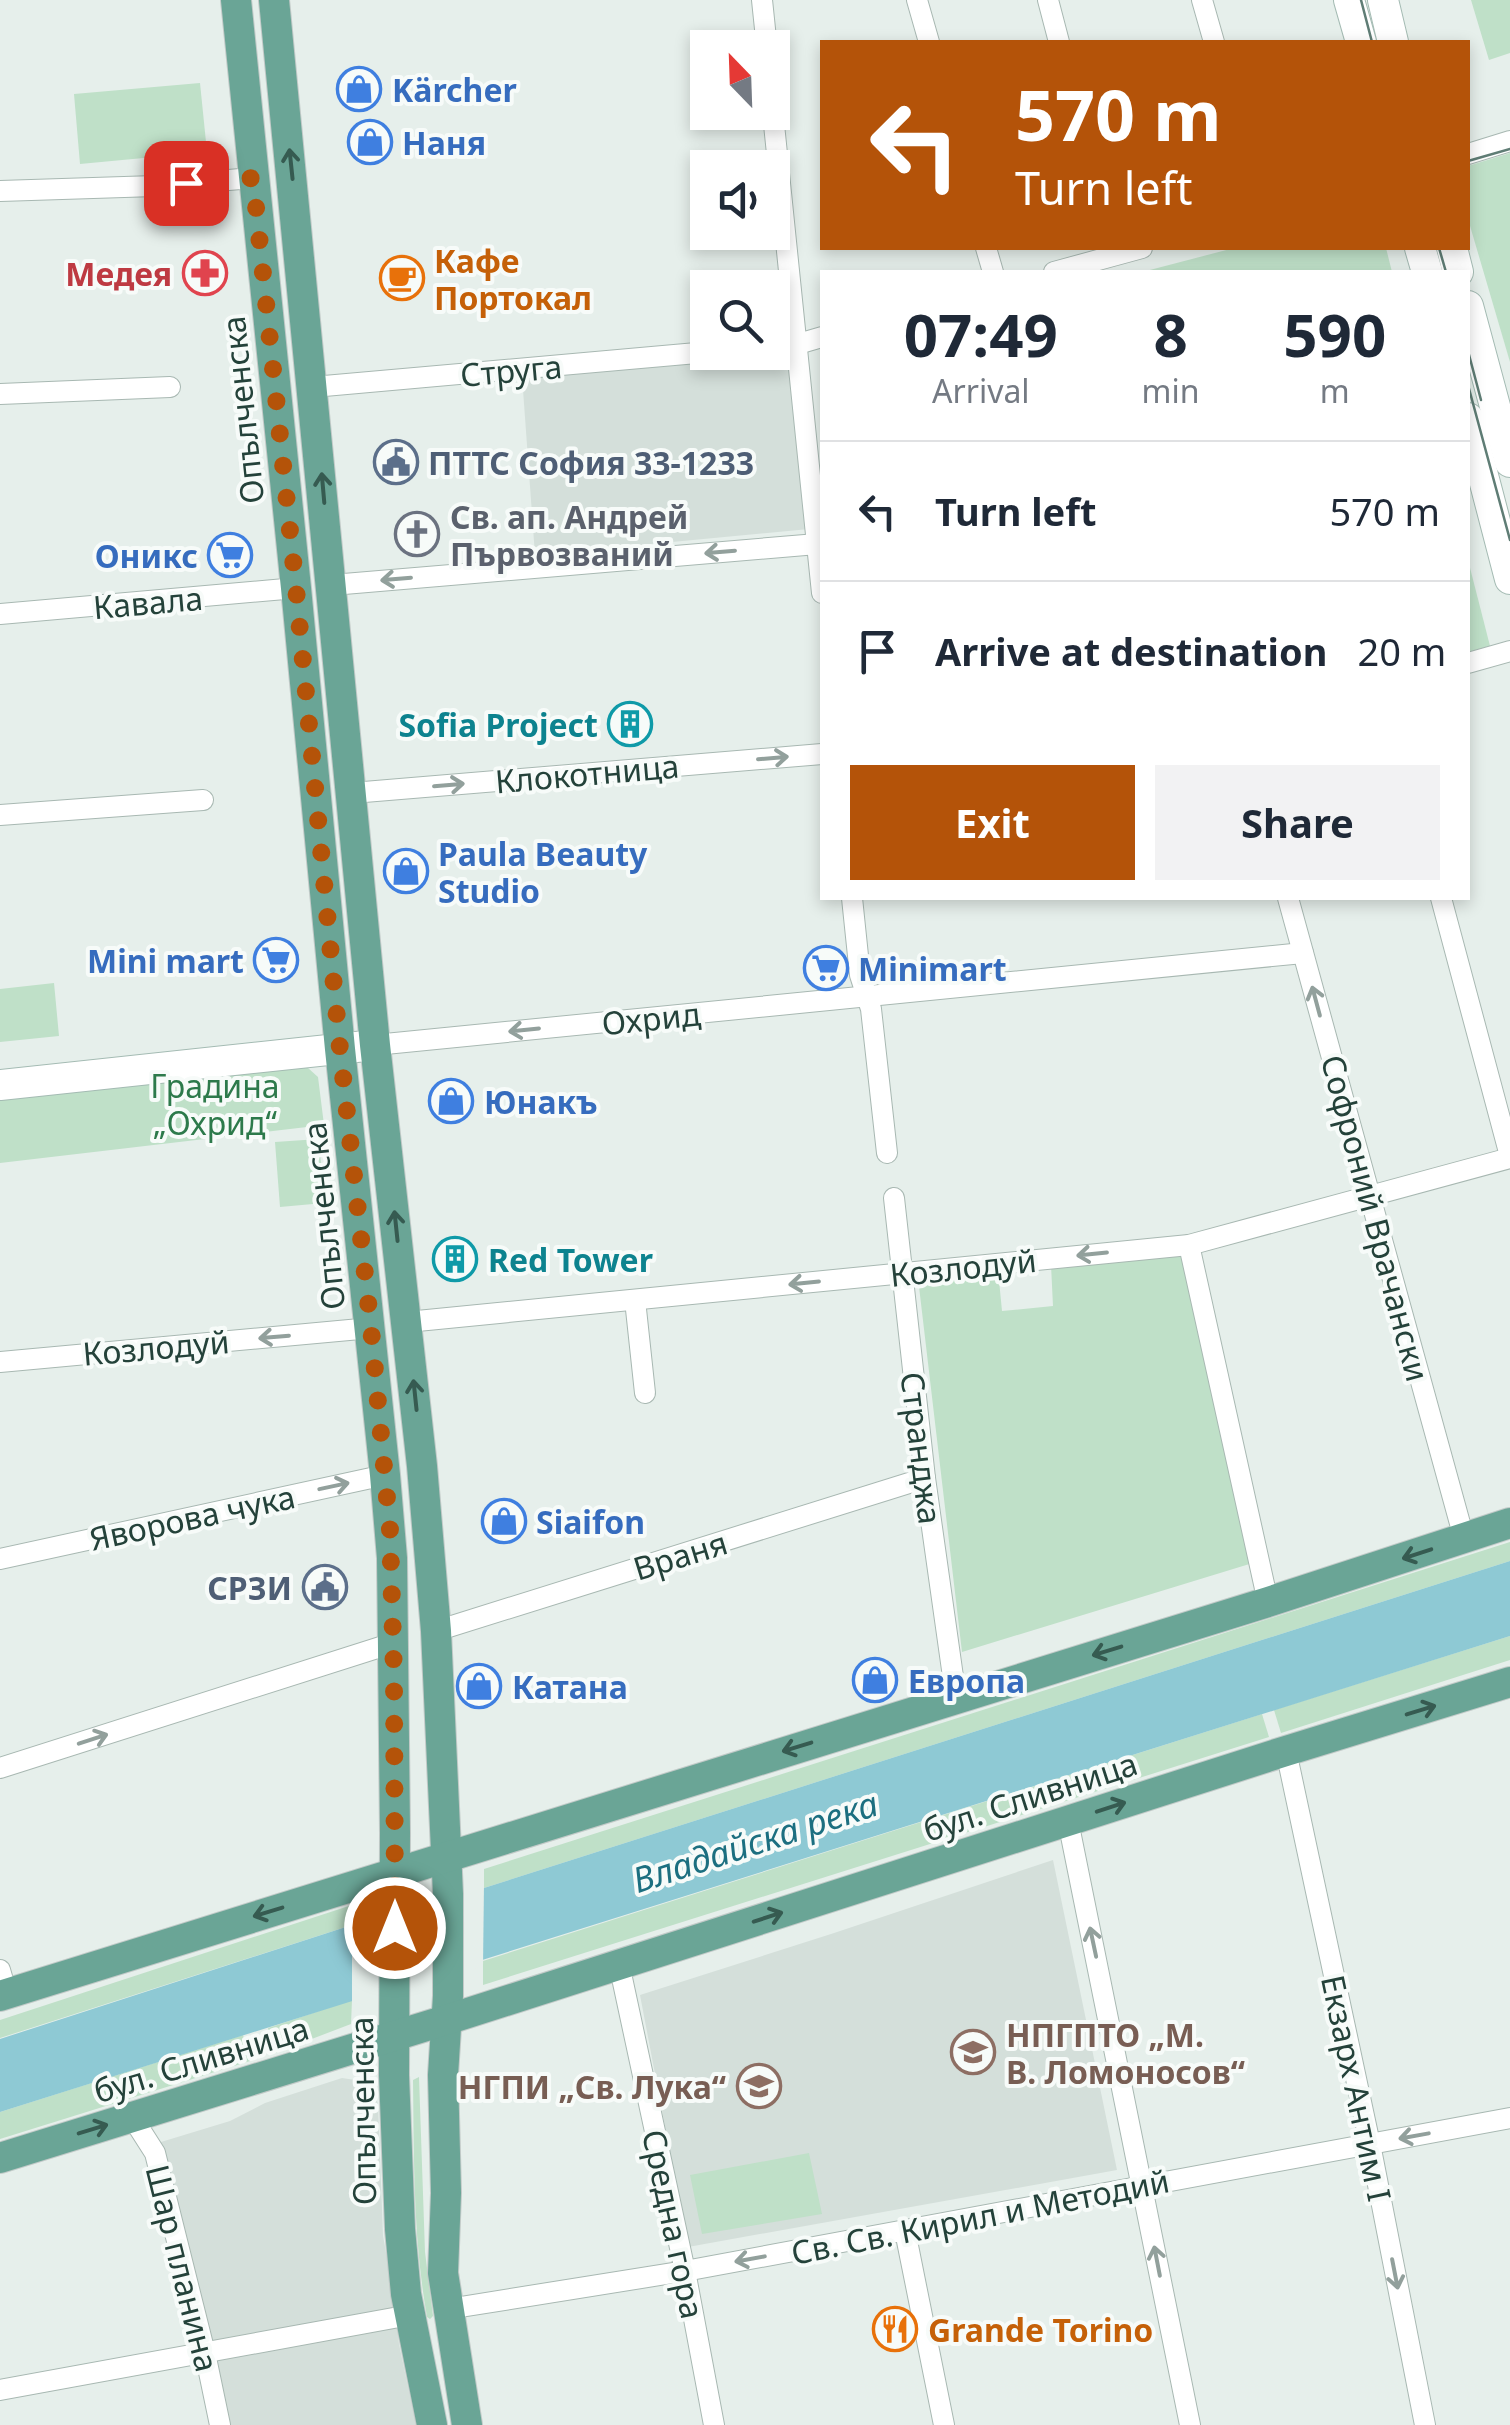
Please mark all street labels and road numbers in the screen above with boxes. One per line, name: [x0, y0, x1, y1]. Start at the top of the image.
street label: Опълченска: [211, 314, 273, 506]
street label: Струга: [458, 344, 564, 396]
street label: Кавала: [91, 576, 205, 628]
street label: Клокотница: [493, 744, 681, 802]
street label: Охрид: [600, 991, 703, 1045]
street label: Софроний Врачански: [1312, 1050, 1440, 1386]
street label: Опълченска: [292, 1120, 354, 1312]
street label: Козлодуй: [888, 1238, 1038, 1296]
street label: Козлодуй: [81, 1319, 231, 1375]
street label: Странджа: [891, 1369, 953, 1527]
street label: Яворова чука: [85, 1474, 299, 1560]
street label: Враня: [628, 1520, 732, 1590]
street label: бул. Сливница: [918, 1741, 1142, 1851]
street label: Екзарх Антим I: [1312, 1971, 1402, 2205]
street label: бул. Сливница: [88, 2006, 314, 2112]
street label: Опълченска: [339, 2016, 385, 2206]
street label: Средна гора: [633, 2125, 715, 2323]
street label: Св. Св. Кирил и Методий: [787, 2158, 1173, 2274]
street label: Шар планина: [137, 2160, 229, 2376]

